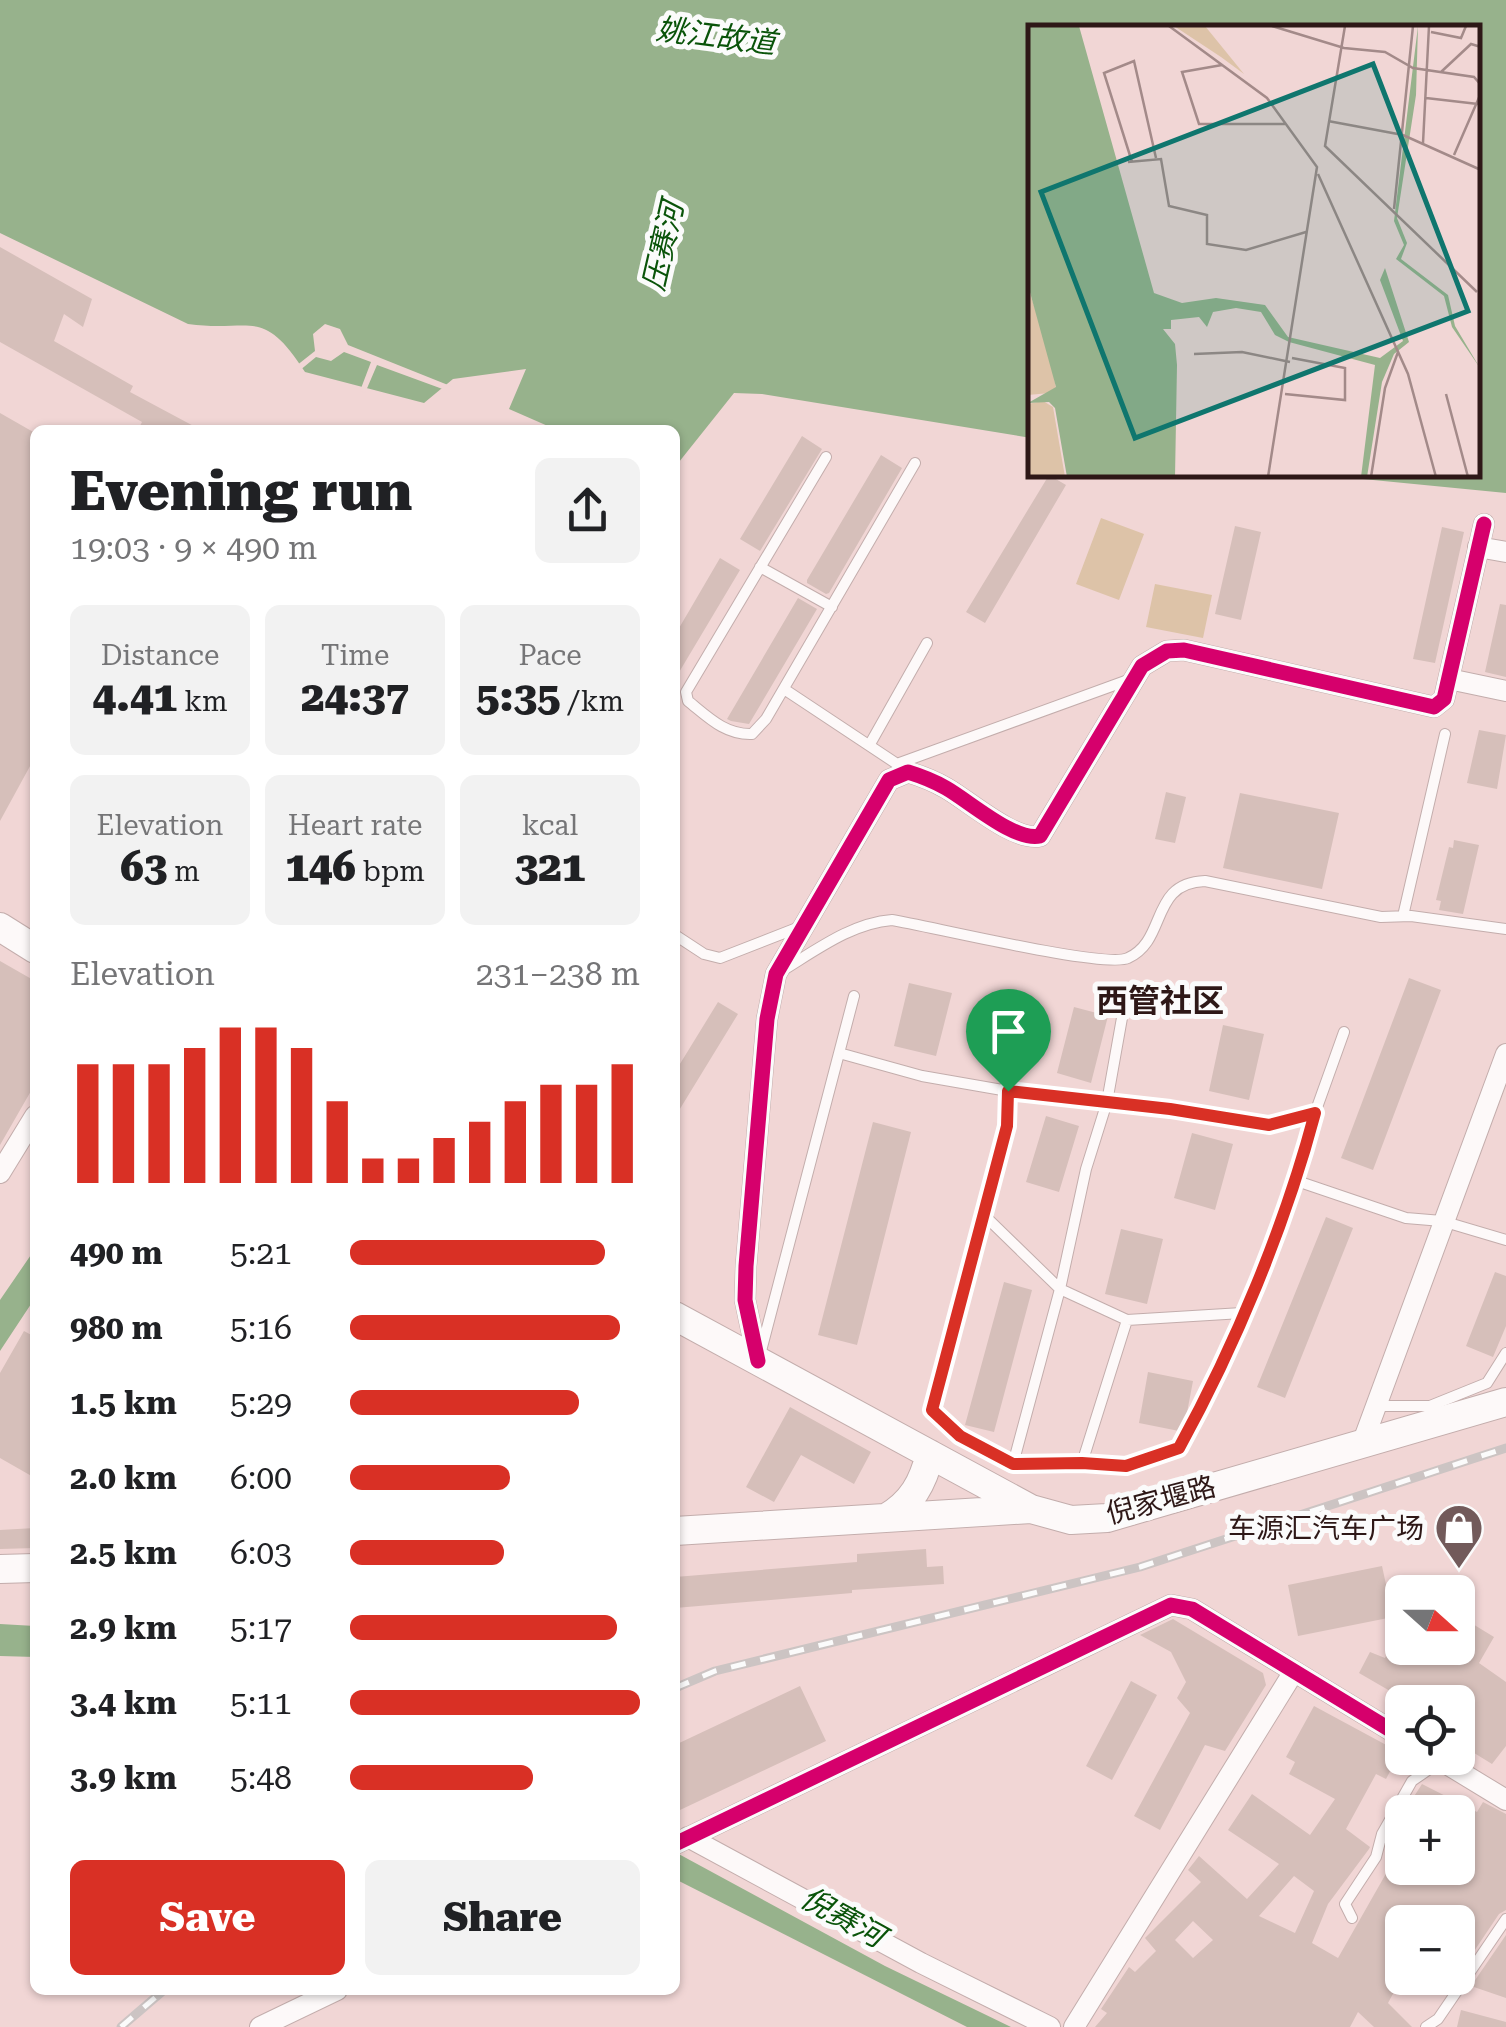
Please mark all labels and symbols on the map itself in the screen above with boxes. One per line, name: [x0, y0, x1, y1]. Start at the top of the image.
water label: 姚江故道: [654, 11, 782, 61]
inset map: [1028, 25, 1481, 478]
water label: 压赛河: [636, 193, 691, 294]
district label: 西管社区: [1096, 982, 1224, 1020]
pin: [966, 989, 1051, 1092]
street label: 倪家堰路: [1103, 1470, 1219, 1530]
shop icon: 车源汇汽车广场: [1433, 1502, 1485, 1570]
place label: 车源汇汽车广场: [1228, 1512, 1424, 1545]
north arrow: [1385, 1575, 1475, 1665]
water label: 倪赛河: [795, 1880, 895, 1957]

